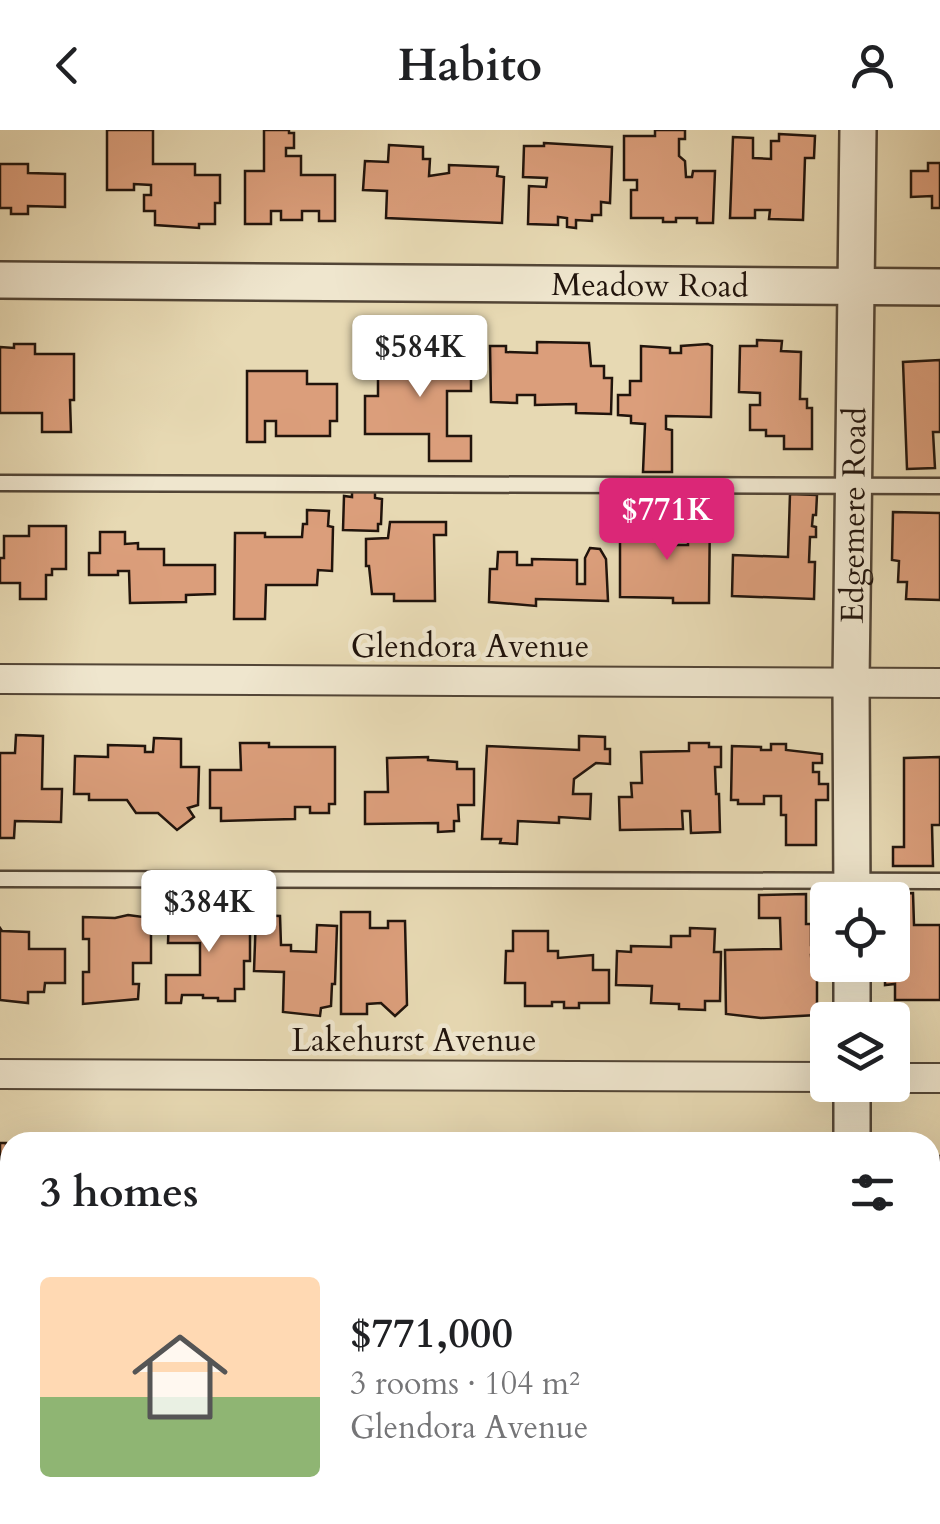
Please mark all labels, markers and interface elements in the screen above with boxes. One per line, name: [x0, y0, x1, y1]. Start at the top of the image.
text: Habito: [398, 35, 542, 96]
icon: back: [40, 38, 95, 93]
icon: person: [845, 38, 900, 93]
street label: Meadow Road: [551, 263, 749, 309]
pin: $584K: [350, 315, 490, 400]
text: $584K: [374, 325, 466, 369]
street label: Edgemere Road: [831, 407, 877, 623]
pin: $771K: [597, 478, 737, 563]
text: $771K: [621, 488, 713, 532]
street label: Glendora Avenue: [351, 625, 589, 669]
pin: $384K: [139, 870, 279, 955]
text: $384K: [163, 880, 255, 924]
map controls: [810, 882, 910, 1102]
button: locate: [810, 882, 910, 982]
button: layers: [810, 1002, 910, 1102]
street label: Lakehurst Avenue: [292, 1019, 536, 1063]
text: 3 homes: [40, 1164, 198, 1221]
icon: filters: [845, 1165, 900, 1220]
text: $771,000: [350, 1305, 513, 1362]
icon: home: [120, 1317, 240, 1437]
text: 3 rooms · 104 m²: [350, 1362, 580, 1406]
text: Glendora Avenue: [350, 1406, 588, 1450]

